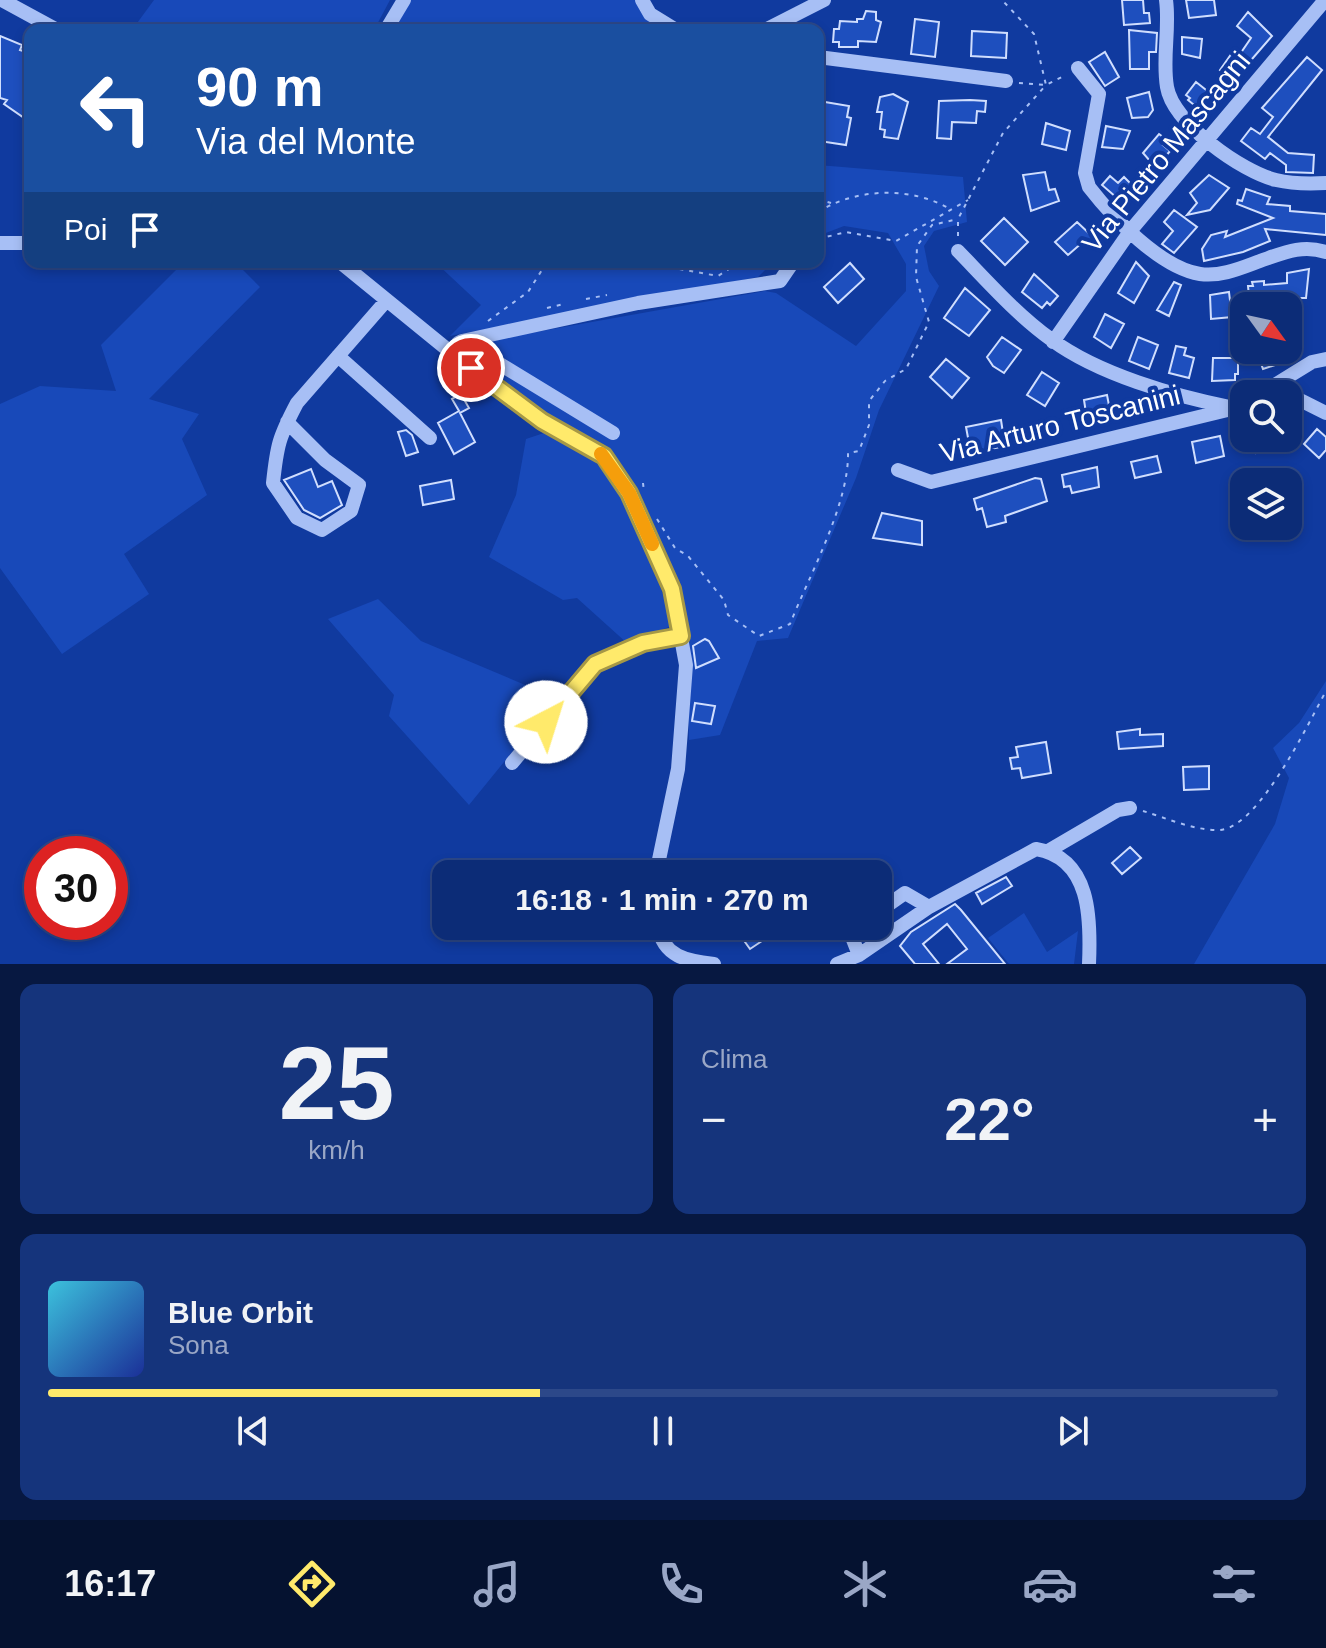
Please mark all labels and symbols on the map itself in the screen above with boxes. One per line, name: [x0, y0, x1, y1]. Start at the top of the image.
street label: Via Pietro Mascagni: [1076, 46, 1256, 258]
north arrow: [1230, 292, 1302, 364]
pin: [437, 334, 505, 402]
street label: Via Arturo Toscanini: [937, 379, 1183, 469]
position arrow: [504, 680, 588, 764]
speed limit sign: 30: [24, 836, 128, 940]

